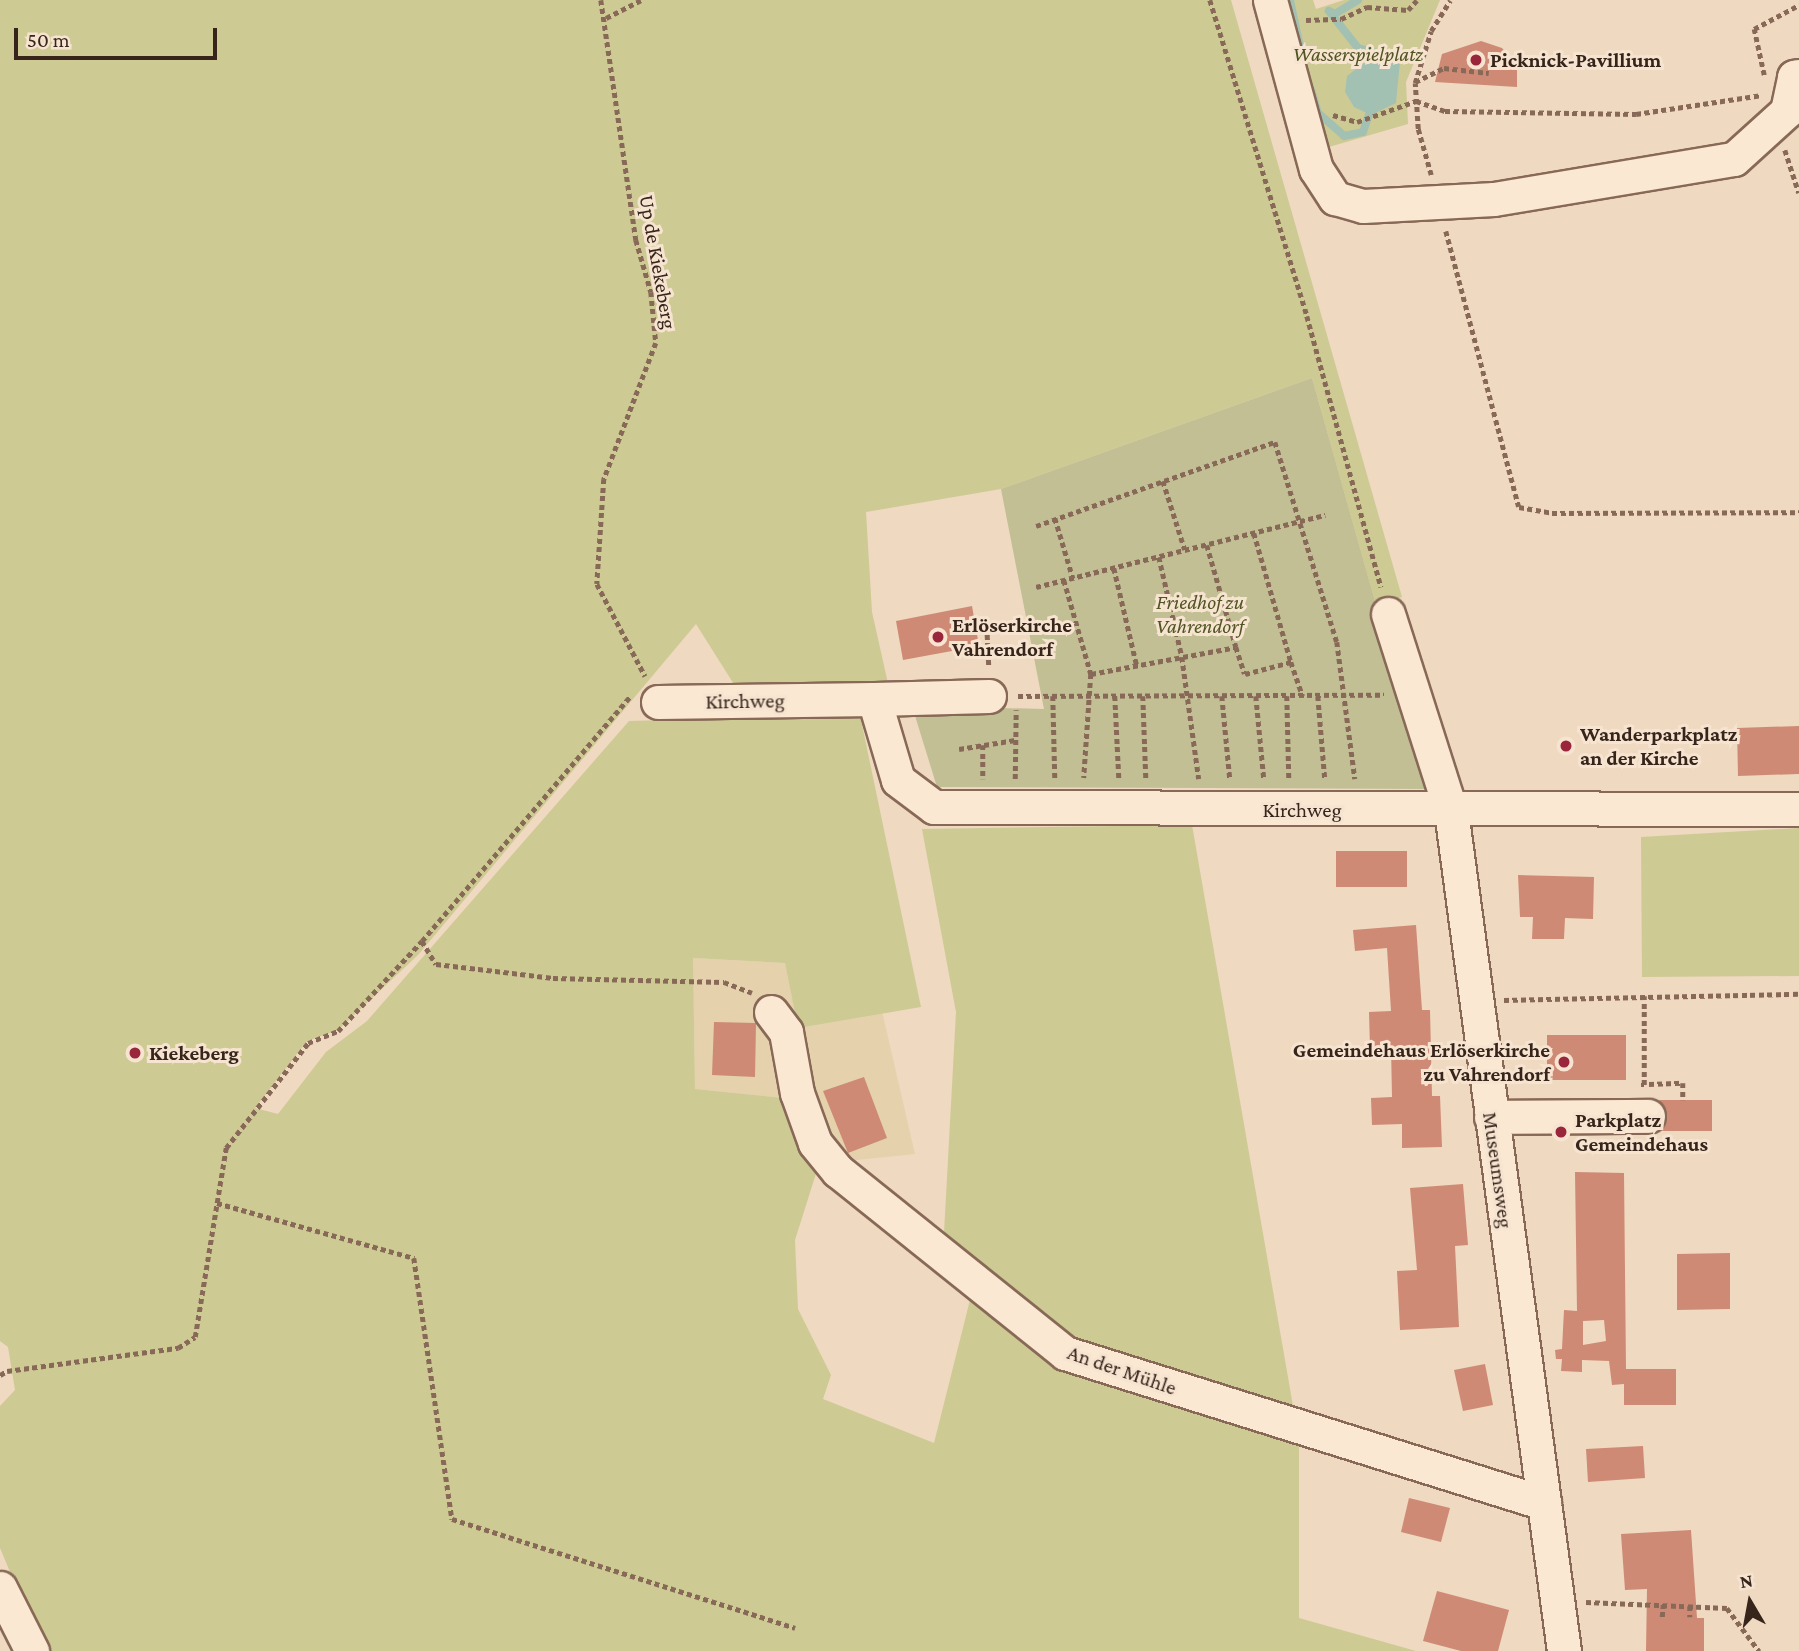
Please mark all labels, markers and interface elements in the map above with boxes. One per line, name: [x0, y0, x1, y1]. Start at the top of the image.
scale bar: [18, 14, 220, 58]
text: 50 m: [27, 28, 70, 52]
park label: Wasserspielplatz: [1293, 41, 1423, 67]
place label: Picknick-Pavillium: [1490, 47, 1661, 73]
marker: Picknick-Pavillium: [1468, 52, 1484, 68]
street label: Up de Kiekeberg: [634, 193, 682, 331]
park label: Friedhof zu Vahrendorf: [1156, 589, 1244, 639]
place label: Erlöserkirche Vahrendorf: [952, 612, 1072, 662]
marker: Erlöserkirche Vahrendorf: [930, 629, 946, 645]
street label: Kirchweg: [705, 688, 785, 714]
place label: Wanderparkplatz an der Kirche: [1580, 721, 1737, 771]
marker: Wanderparkplatz an der Kirche: [1558, 738, 1574, 754]
street label: Kirchweg: [1262, 797, 1342, 823]
place label: Gemeindehaus Erlöserkirche zu Vahrendorf: [1293, 1037, 1550, 1087]
place label: Kiekeberg: [149, 1040, 239, 1066]
marker: Kiekeberg: [127, 1045, 143, 1061]
marker: Gemeindehaus Erlöserkirche zu Vahrendorf: [1556, 1054, 1572, 1070]
place label: Parkplatz Gemeindehaus: [1575, 1107, 1708, 1157]
street label: Museumsweg: [1477, 1110, 1519, 1230]
marker: Parkplatz Gemeindehaus: [1553, 1124, 1569, 1140]
street label: An der Mühle: [1064, 1340, 1180, 1400]
north arrow: [1715, 1567, 1785, 1637]
text: N: [1738, 1569, 1754, 1592]

